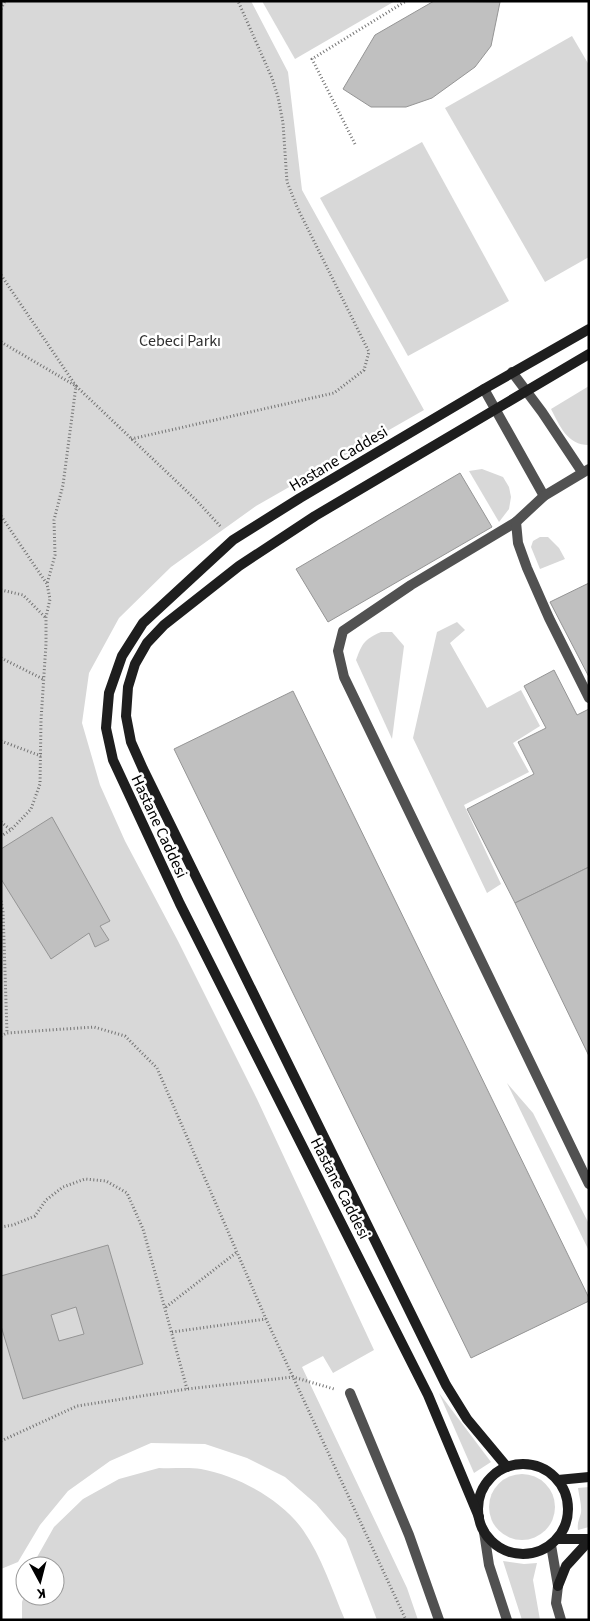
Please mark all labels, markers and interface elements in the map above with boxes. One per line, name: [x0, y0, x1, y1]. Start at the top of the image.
park label: Cebeci Parkı: [139, 330, 221, 352]
street label: Hastane Caddesi: [285, 421, 392, 497]
street label: Hastane Caddesi: [126, 771, 193, 882]
street label: Hastane Caddesi: [305, 1134, 375, 1243]
north arrow: [15, 1556, 65, 1606]
text: K: [36, 1582, 47, 1603]

